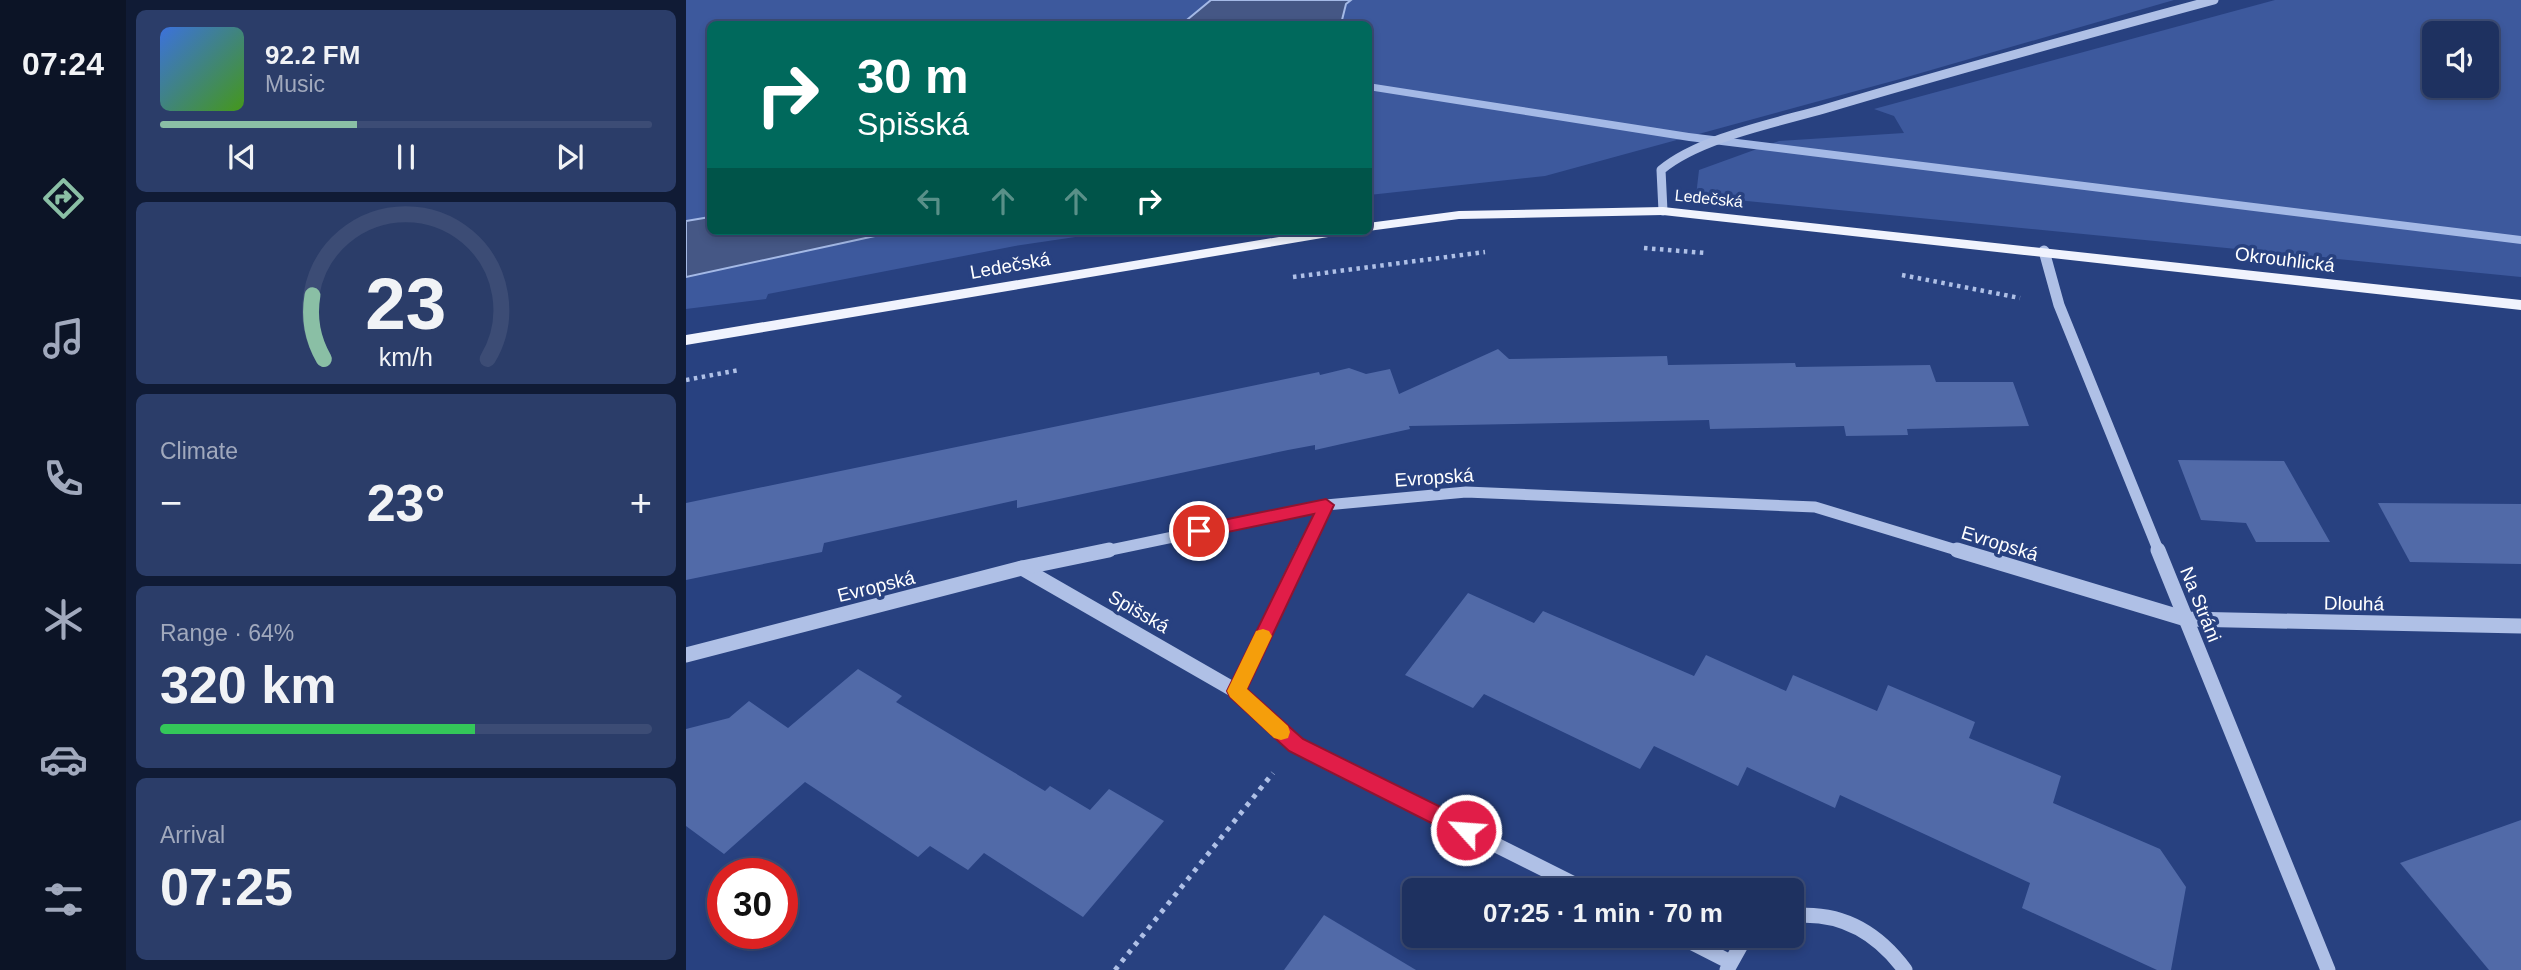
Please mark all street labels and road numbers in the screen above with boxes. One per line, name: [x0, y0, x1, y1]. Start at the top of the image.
street label: Ledečská: [1674, 186, 1744, 211]
street label: Okrouhlická: [2234, 243, 2336, 276]
street label: Ledečská: [968, 248, 1052, 283]
street label: Evropská: [1394, 464, 1475, 491]
street label: Evropská: [1959, 522, 2041, 565]
street label: Na Stráni: [2176, 564, 2225, 645]
street label: Evropská: [835, 567, 918, 606]
street label: Spišská: [1105, 586, 1173, 637]
street label: Dlouhá: [2324, 592, 2385, 615]

